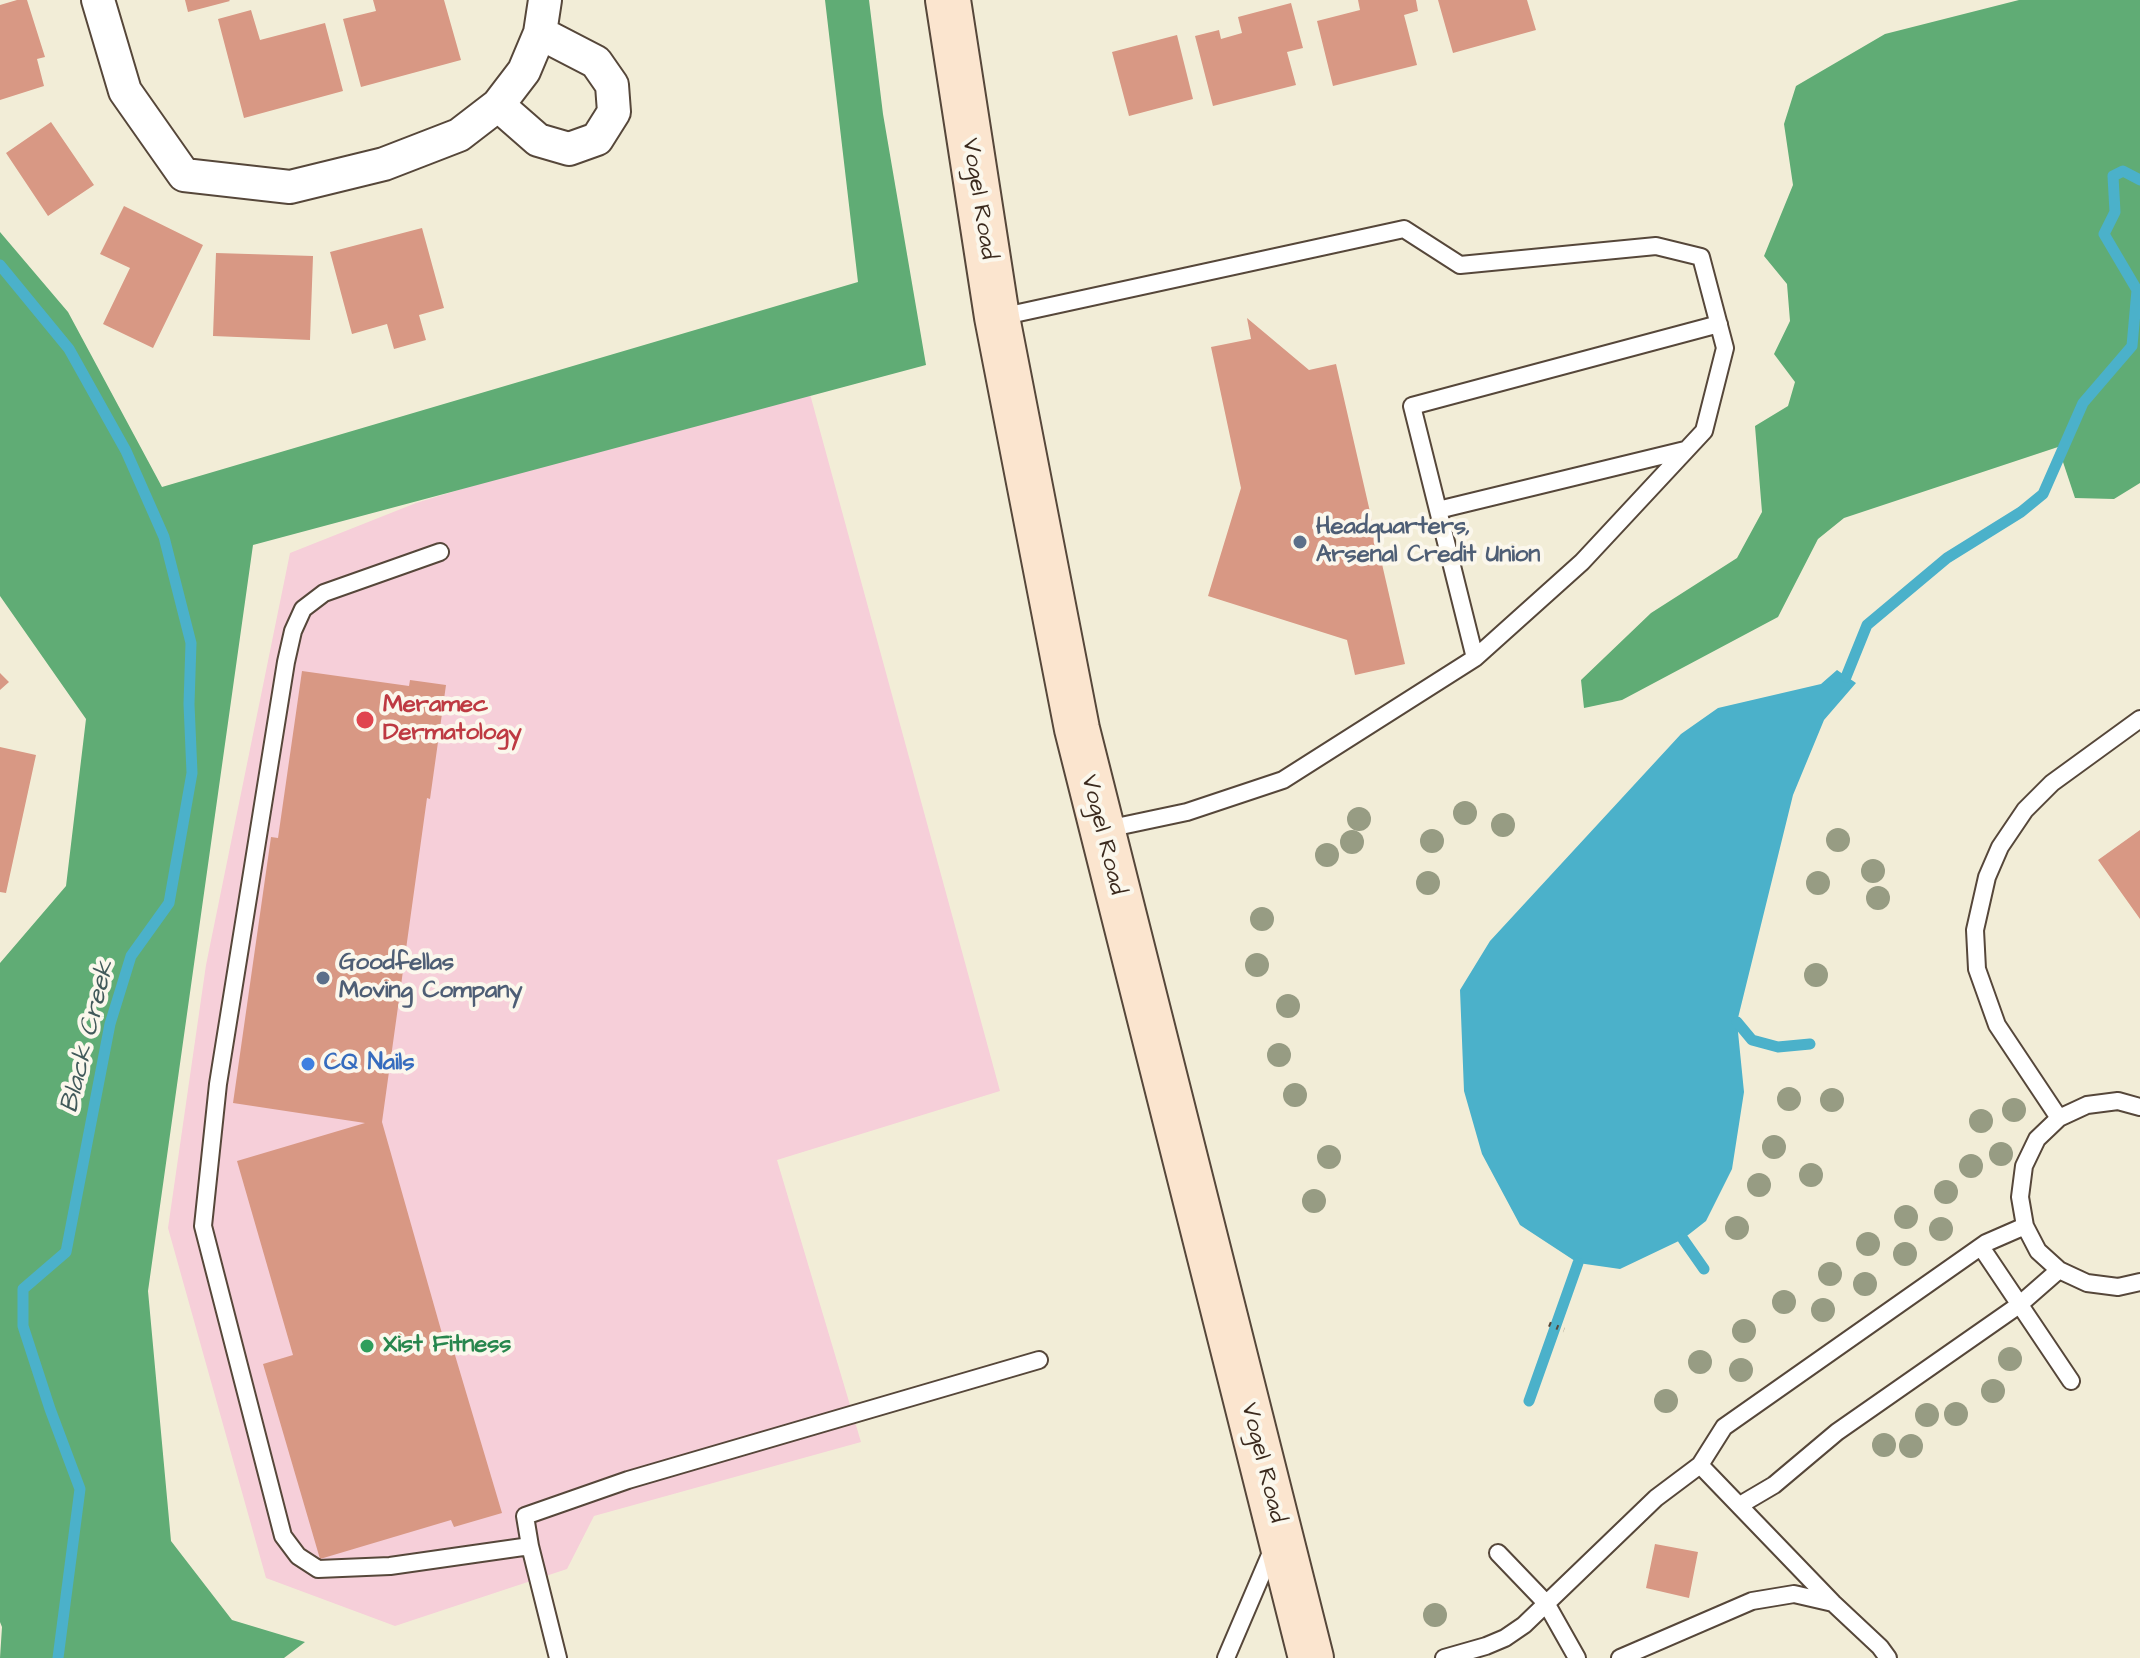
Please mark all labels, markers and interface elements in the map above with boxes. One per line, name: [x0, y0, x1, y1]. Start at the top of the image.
street label: Vogel Road: [954, 136, 1002, 262]
place label: Headquarters, Arsenal Credit Union: [1316, 514, 1540, 570]
marker: Headquarters, Arsenal Credit Union: [1291, 533, 1309, 551]
place label: Meramec Dermatology: [383, 692, 522, 748]
marker: Meramec Dermatology: [354, 709, 376, 731]
street label: Vogel Road: [1073, 772, 1131, 898]
place label: Goodfellas Moving Company: [339, 950, 522, 1006]
water label: Black Creek: [55, 958, 123, 1116]
marker: Goodfellas Moving Company: [314, 969, 332, 987]
place label: CQ Nails: [324, 1050, 414, 1078]
marker: CQ Nails: [299, 1055, 317, 1073]
place label: Xist Fitness: [383, 1332, 511, 1360]
marker: Xist Fitness: [358, 1337, 376, 1355]
street label: Vogel Road: [1233, 1400, 1291, 1526]

